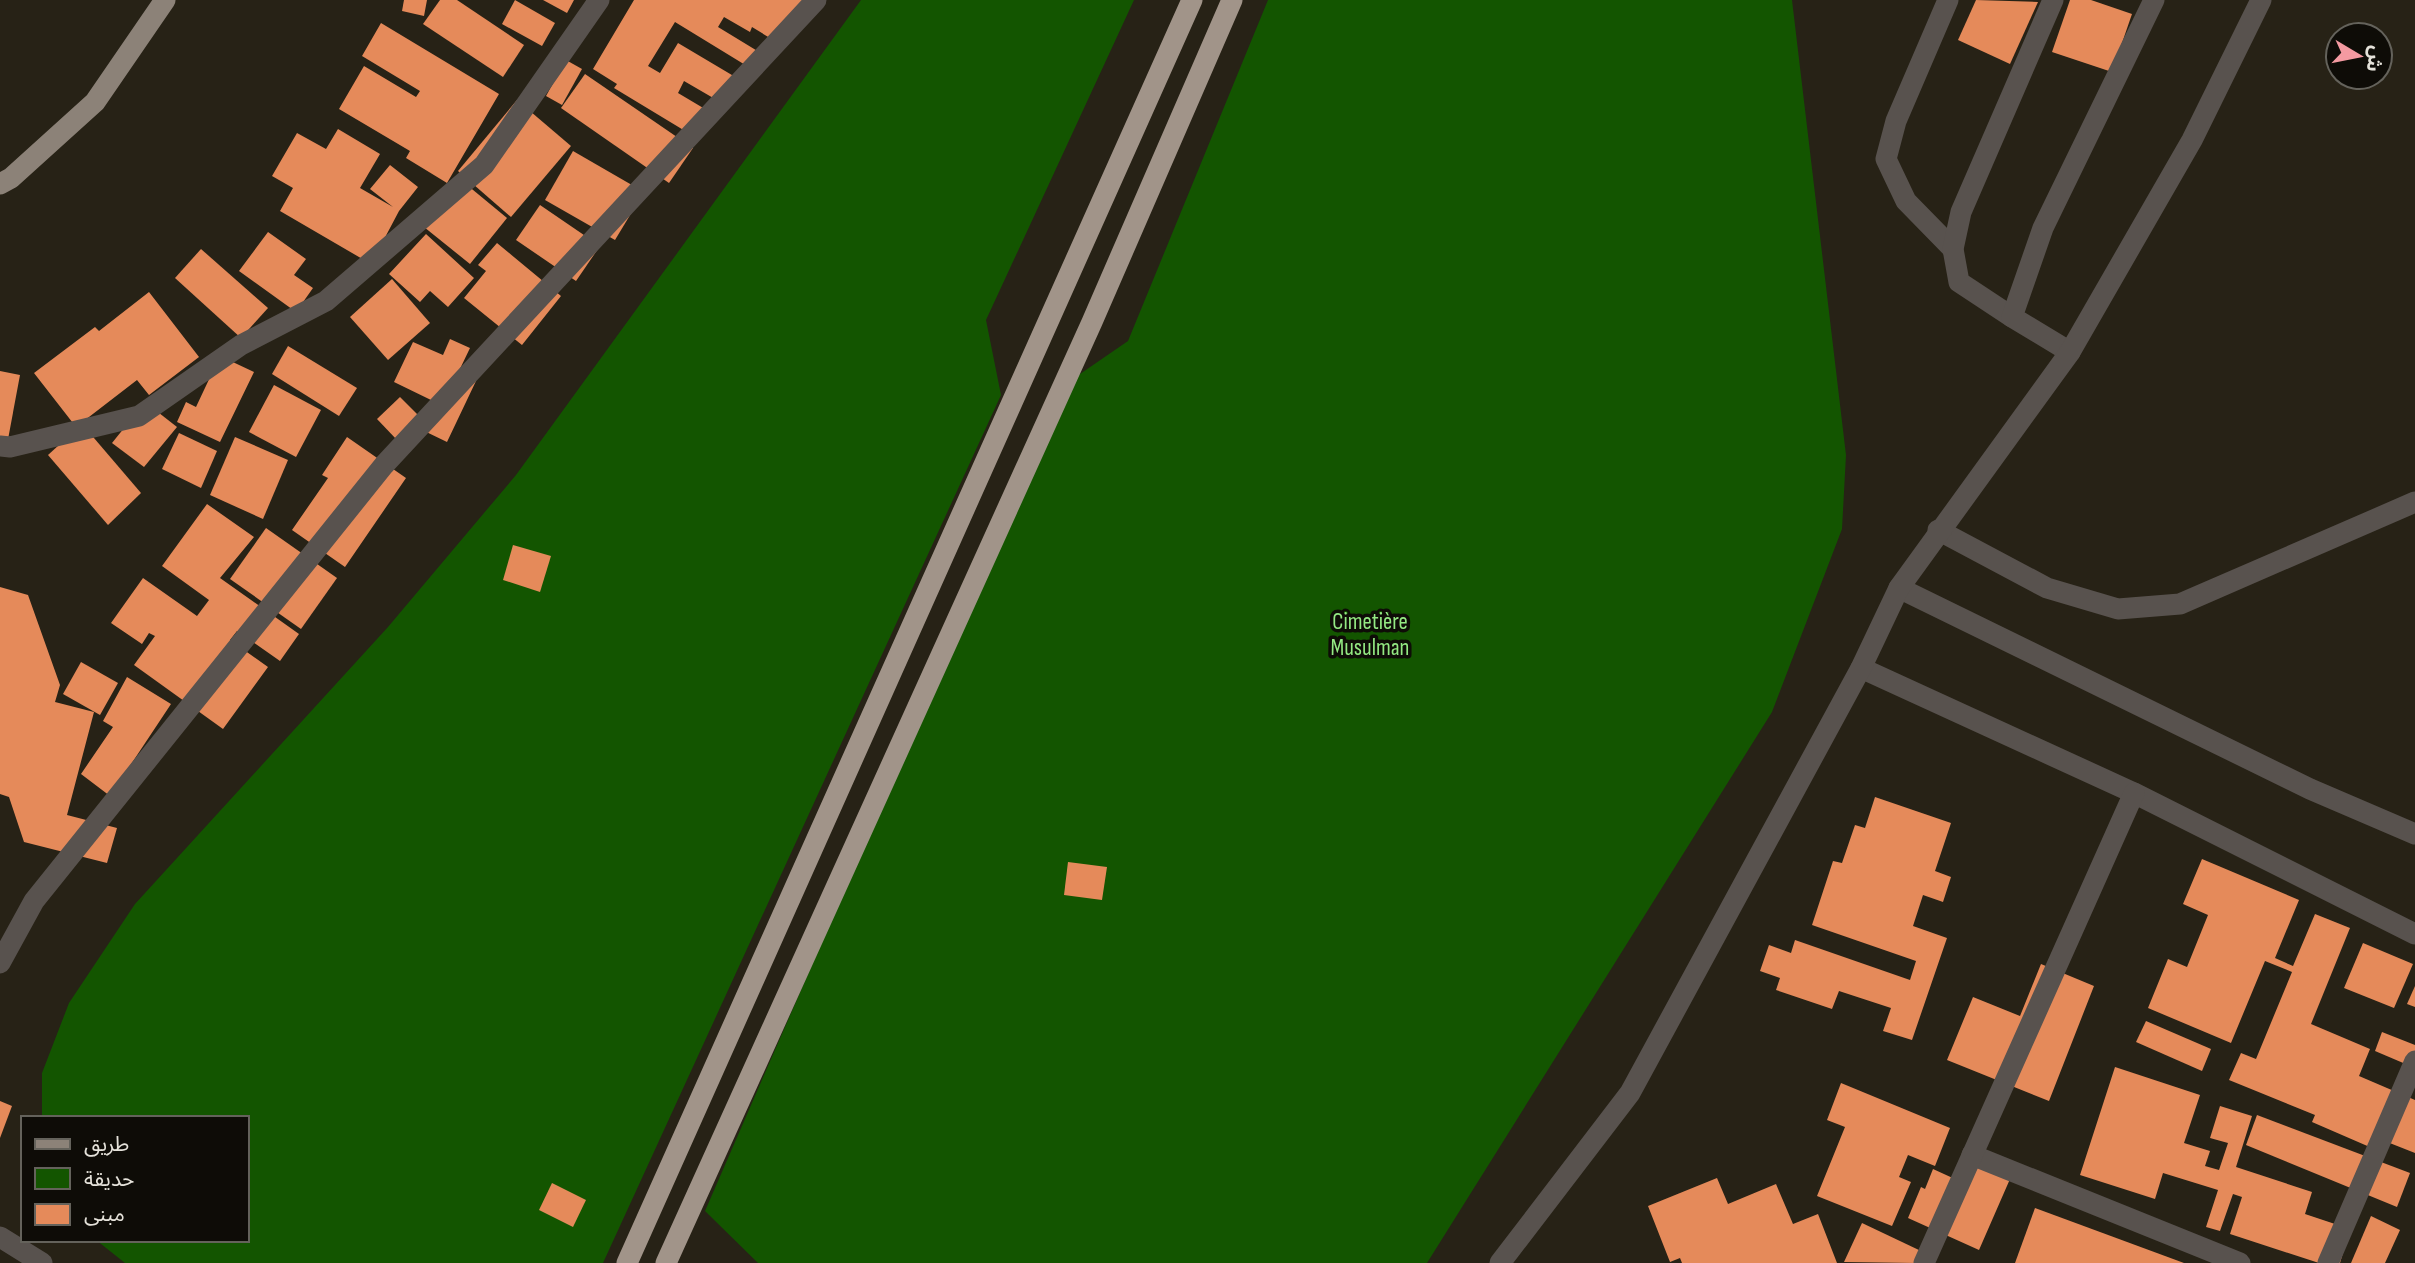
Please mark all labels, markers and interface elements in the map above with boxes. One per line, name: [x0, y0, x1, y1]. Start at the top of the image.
north arrow: [2324, 21, 2394, 91]
text: ش: [2361, 44, 2388, 74]
park label: Cimetière Musulman: [1331, 608, 1409, 662]
legend: [21, 1116, 248, 1242]
text: طريق: [84, 1132, 129, 1157]
text: حديقة: [84, 1167, 134, 1192]
text: مبنى: [84, 1202, 125, 1227]

